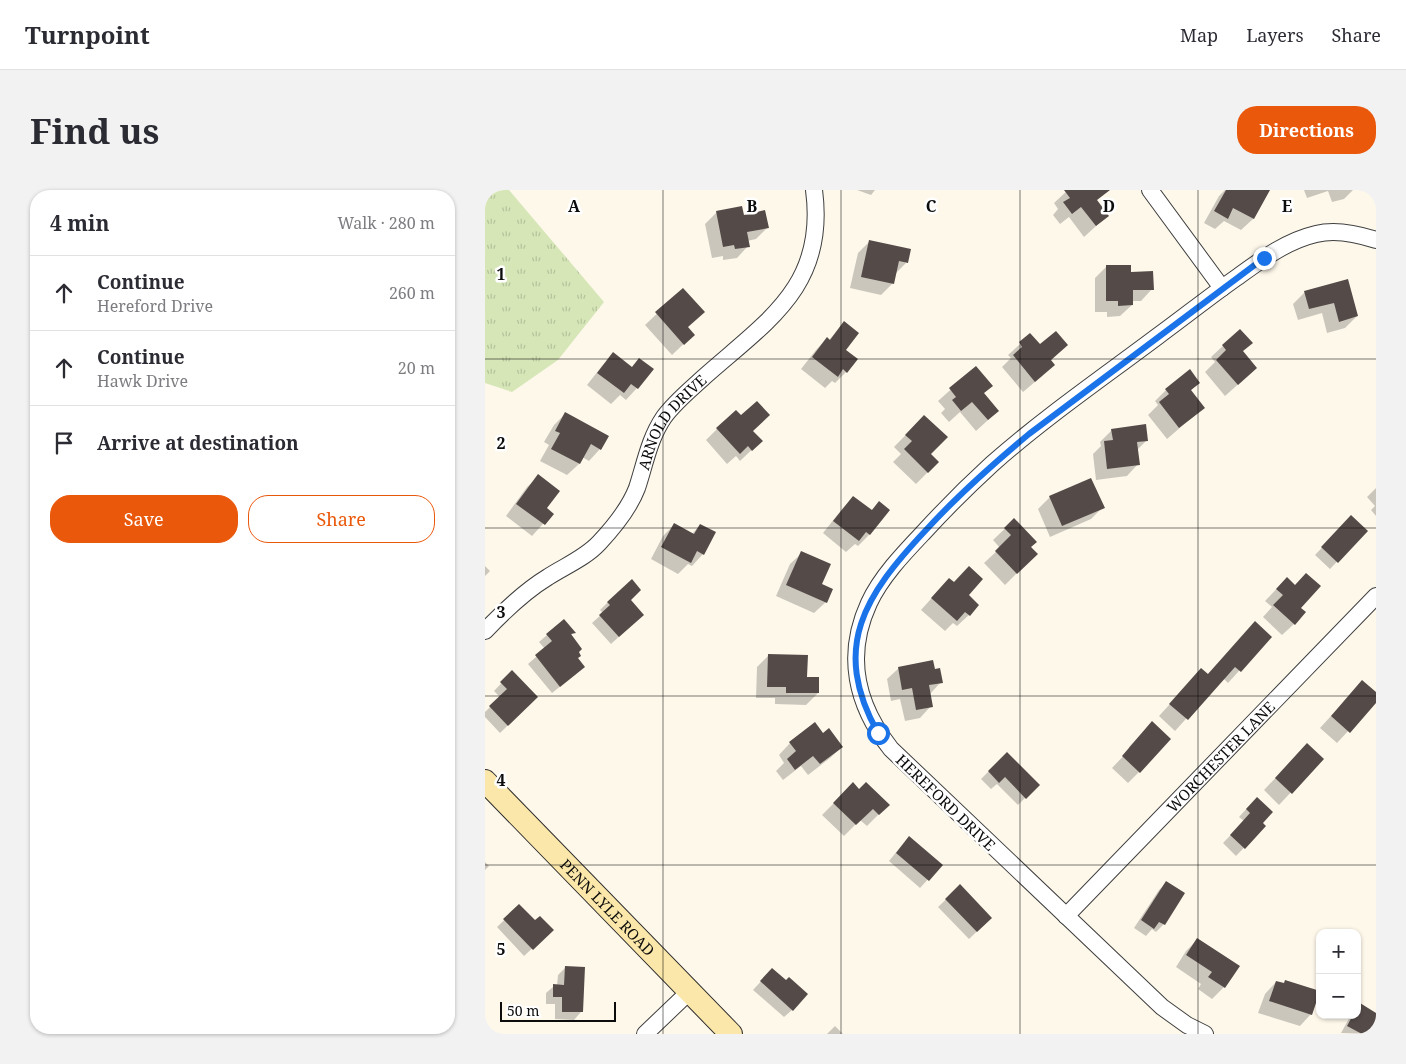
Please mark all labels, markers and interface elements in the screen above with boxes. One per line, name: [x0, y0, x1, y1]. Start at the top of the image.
text: Turnpoint: [25, 18, 150, 51]
text: Map: [1180, 23, 1218, 47]
text: Layers: [1246, 23, 1304, 47]
text: Share: [1332, 23, 1381, 47]
button: Directions: [1237, 106, 1376, 154]
text: Find us: [30, 107, 159, 154]
text: A: [568, 195, 581, 217]
text: B: [747, 195, 758, 217]
text: C: [926, 195, 937, 217]
text: D: [1103, 195, 1115, 217]
text: E: [1282, 195, 1292, 217]
text: 4 min: [50, 209, 109, 237]
text: Walk · 280 m: [338, 212, 435, 234]
route end: [1253, 247, 1276, 270]
text: 1: [496, 263, 506, 285]
text: Continue: [97, 269, 185, 295]
icon: ahead: [50, 279, 78, 307]
text: 260 m: [389, 282, 435, 304]
text: Hereford Drive: [97, 295, 213, 317]
text: Continue: [97, 344, 185, 370]
icon: ahead: [50, 354, 78, 382]
text: 20 m: [398, 357, 435, 379]
text: Hawk Drive: [97, 370, 188, 392]
street label: ARNOLD DRIVE: [633, 370, 710, 472]
icon: arrive: [50, 429, 78, 457]
text: Arrive at destination: [97, 430, 299, 456]
text: 2: [496, 432, 506, 454]
button: Save: [50, 495, 238, 543]
button: Share: [248, 495, 435, 543]
text: 3: [496, 601, 506, 623]
street label: WORCHESTER LANE: [1162, 697, 1279, 816]
route start: [867, 722, 890, 745]
street label: HEREFORD DRIVE: [892, 749, 1000, 855]
text: 4: [496, 769, 506, 791]
street label: PENN LYLE ROAD: [556, 854, 659, 960]
map controls: [1316, 929, 1361, 1019]
button: +: [1316, 929, 1361, 974]
text: 5: [496, 938, 506, 960]
button: −: [1316, 974, 1361, 1019]
scale bar: [500, 999, 616, 1022]
text: 50 m: [507, 1001, 540, 1020]

